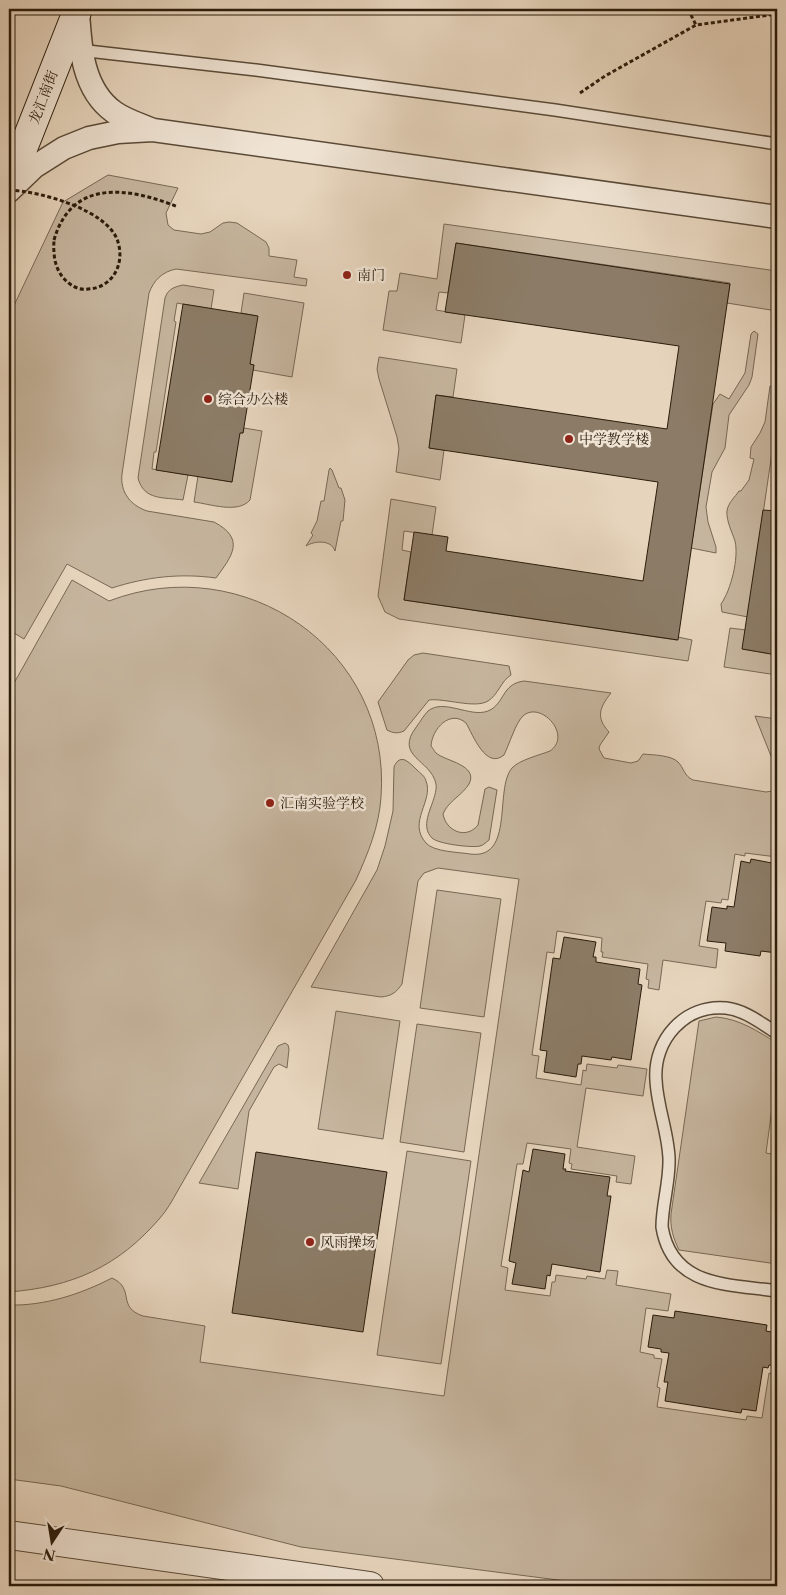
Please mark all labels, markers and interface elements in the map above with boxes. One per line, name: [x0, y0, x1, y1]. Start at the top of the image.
street label: 龙汇南街: [25, 68, 61, 126]
place label: 南门: [357, 266, 385, 284]
marker: 南门: [341, 269, 353, 281]
place label: 综合办公楼: [218, 390, 288, 408]
marker: 综合办公楼: [202, 393, 214, 405]
place label: 中学教学楼: [579, 430, 649, 448]
marker: 中学教学楼: [563, 433, 575, 445]
place label: 汇南实验学校: [280, 794, 364, 812]
marker: 汇南实验学校: [264, 797, 276, 809]
place label: 风雨操场: [320, 1233, 376, 1251]
marker: 风雨操场: [304, 1236, 316, 1248]
north arrow: [28, 1518, 78, 1568]
text: N: [41, 1545, 57, 1565]

